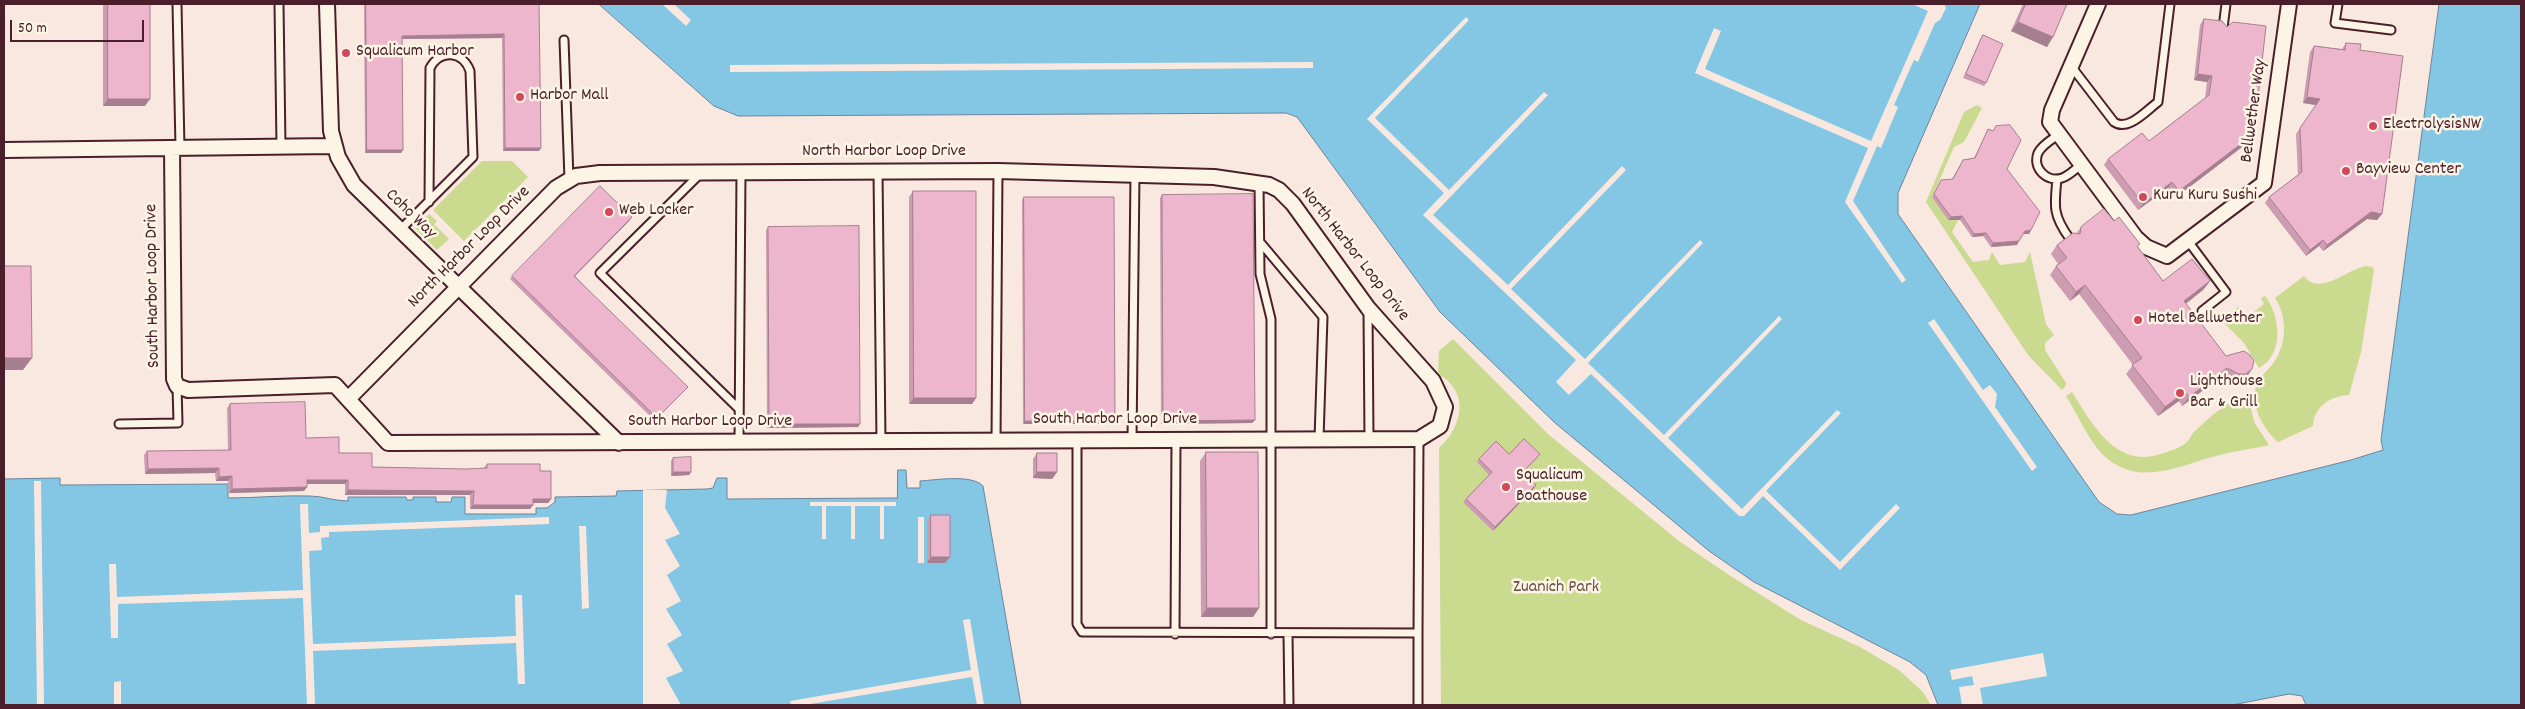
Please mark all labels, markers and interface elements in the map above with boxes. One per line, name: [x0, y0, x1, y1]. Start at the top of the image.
scale bar: [12, 10, 146, 42]
text: 50 m: [18, 18, 47, 40]
place label: Squalicum Harbor: [356, 42, 474, 64]
marker: Squalicum Harbor: [340, 47, 352, 59]
street label: Bellwether Way: [2237, 58, 2273, 164]
place label: Harbor Mall: [530, 86, 608, 108]
marker: Harbor Mall: [514, 91, 526, 103]
place label: ElectrolysisNW: [2383, 115, 2481, 137]
marker: ElectrolysisNW: [2367, 120, 2379, 132]
street label: North Harbor Loop Drive: [802, 142, 966, 164]
place label: Bayview Center: [2356, 160, 2461, 182]
marker: Bayview Center: [2340, 165, 2352, 177]
street label: North Harbor Loop Drive: [404, 182, 536, 314]
street label: North Harbor Loop Drive: [1295, 184, 1413, 326]
street label: Coho Way: [380, 185, 440, 245]
place label: Kuru Kuru Sushi: [2153, 186, 2257, 208]
marker: Kuru Kuru Sushi: [2137, 191, 2149, 203]
place label: Web Locker: [619, 201, 694, 223]
street label: South Harbor Loop Drive: [142, 204, 166, 368]
marker: Web Locker: [603, 206, 615, 218]
place label: Hotel Bellwether: [2148, 309, 2262, 331]
marker: Hotel Bellwether: [2132, 314, 2144, 326]
place label: Lighthouse Bar & Grill: [2190, 372, 2263, 414]
marker: Lighthouse Bar & Grill: [2174, 387, 2186, 399]
street label: South Harbor Loop Drive: [1033, 410, 1197, 432]
street label: South Harbor Loop Drive: [628, 412, 792, 434]
place label: Squalicum Boathouse: [1516, 466, 1587, 508]
marker: Squalicum Boathouse: [1500, 481, 1512, 493]
park label: Zuanich Park: [1513, 578, 1599, 600]

